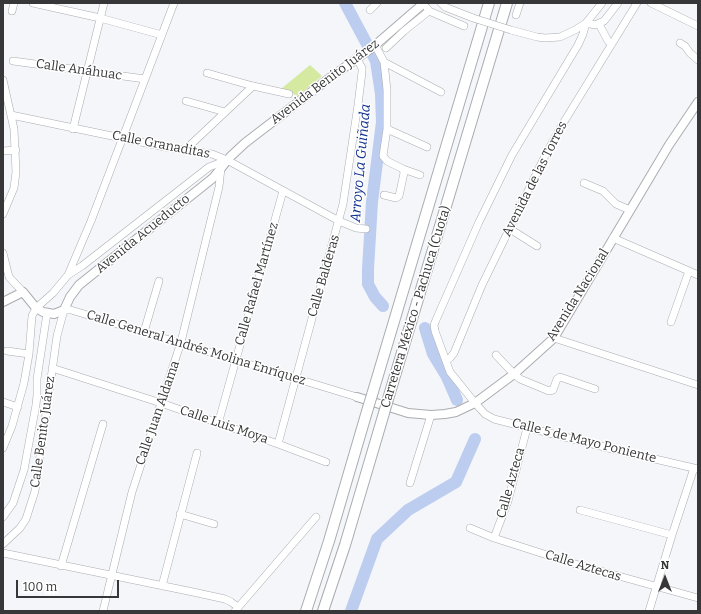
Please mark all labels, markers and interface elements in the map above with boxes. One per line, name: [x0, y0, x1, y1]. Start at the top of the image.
street label: Avenida Benito Juárez: [268, 36, 382, 128]
street label: Calle Anáhuac: [35, 56, 123, 84]
water label: Arroyo La Guiñada: [347, 103, 375, 223]
street label: Avenida de las Torres: [499, 119, 571, 239]
street label: Calle Granaditas: [111, 128, 211, 162]
street label: Avenida Acueducto: [93, 191, 193, 277]
street label: Carretera México - Pachuca (Cuota): [378, 204, 454, 410]
street label: Calle Rafael Martínez: [232, 221, 282, 347]
street label: Calle Balderas: [305, 233, 343, 319]
street label: Avenida Nacional: [543, 246, 613, 344]
street label: Calle General Andrés Molina Enríquez: [84, 307, 308, 389]
street label: Calle Juan Aldama: [133, 359, 183, 467]
street label: Calle Benito Juárez: [27, 375, 59, 489]
street label: Calle Luis Moya: [178, 403, 270, 447]
street label: Calle 5 de Mayo Poniente: [510, 416, 658, 466]
street label: Calle Azteca: [493, 446, 529, 520]
street label: Calle Aztecas: [543, 547, 623, 585]
north arrow: [645, 558, 685, 598]
text: N: [661, 559, 669, 572]
scale bar: [18, 572, 121, 598]
text: 100 m: [23, 580, 57, 594]

